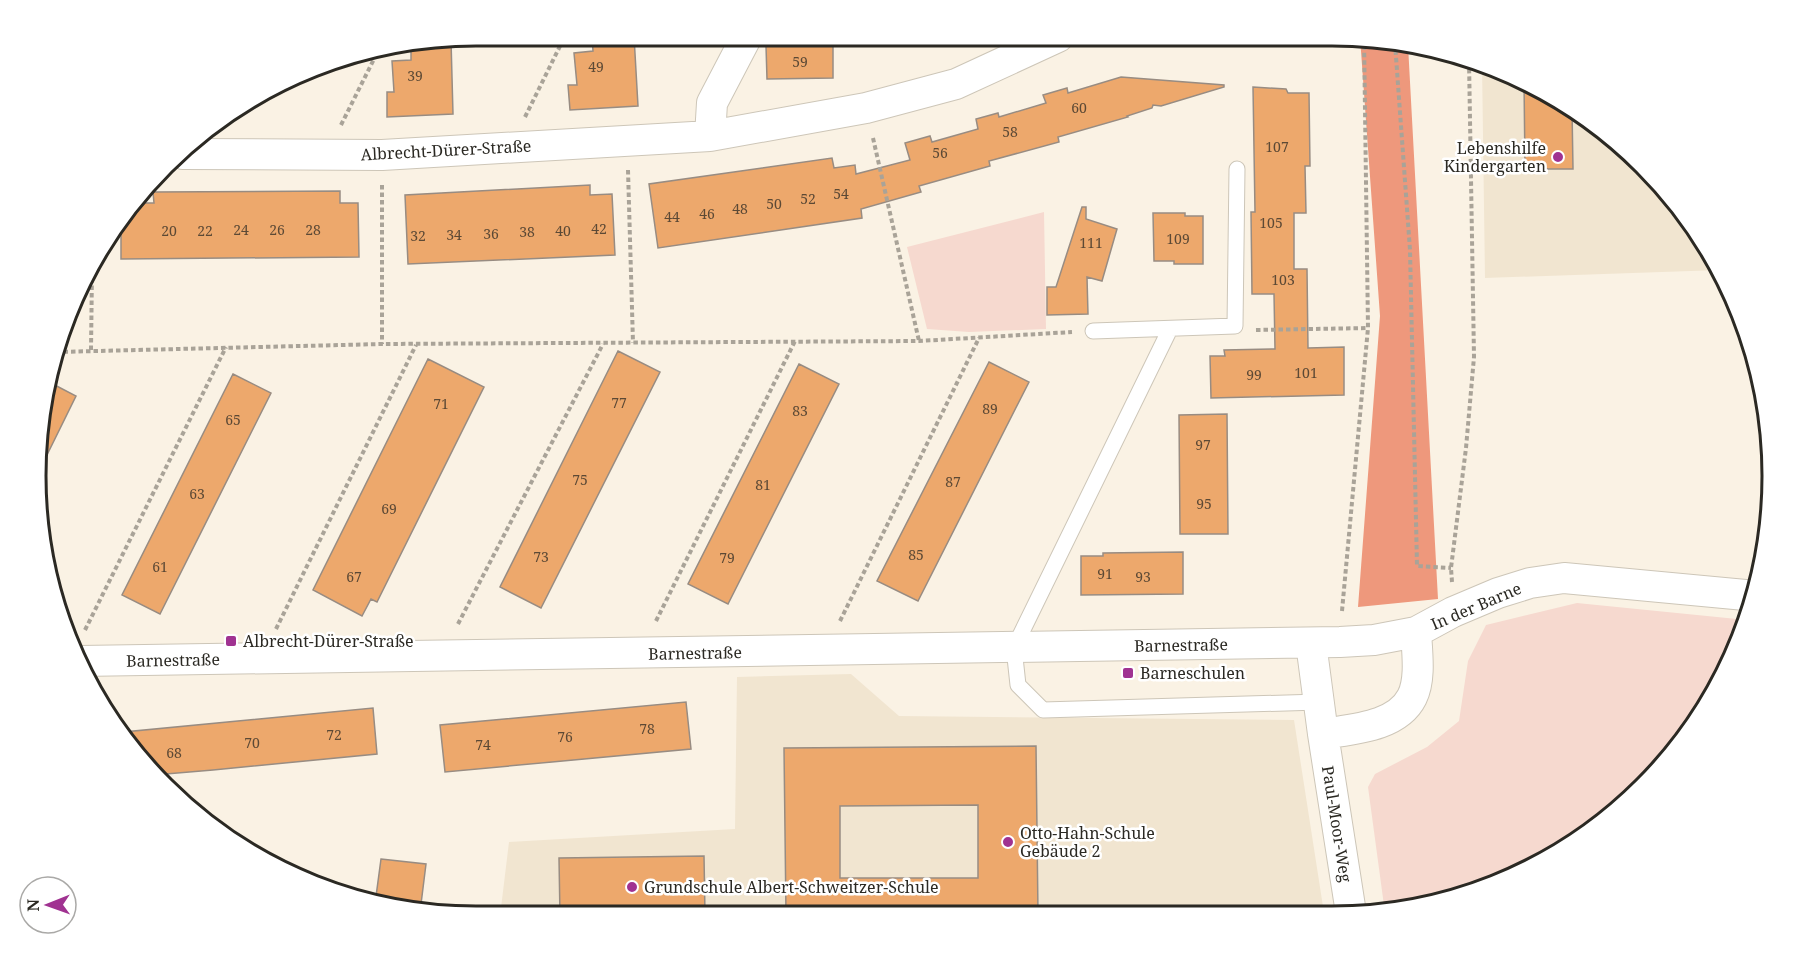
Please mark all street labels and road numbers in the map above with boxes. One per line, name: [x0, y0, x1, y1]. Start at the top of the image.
street label: Albrecht-Dürer-Straße: [360, 135, 532, 165]
street label: In der Barne: [1427, 577, 1525, 635]
street label: Barnestraße: [1134, 633, 1228, 657]
street label: Barnestraße: [648, 641, 742, 665]
street label: Barnestraße: [126, 648, 220, 672]
street label: Paul-Moor-Weg: [1317, 764, 1357, 884]

